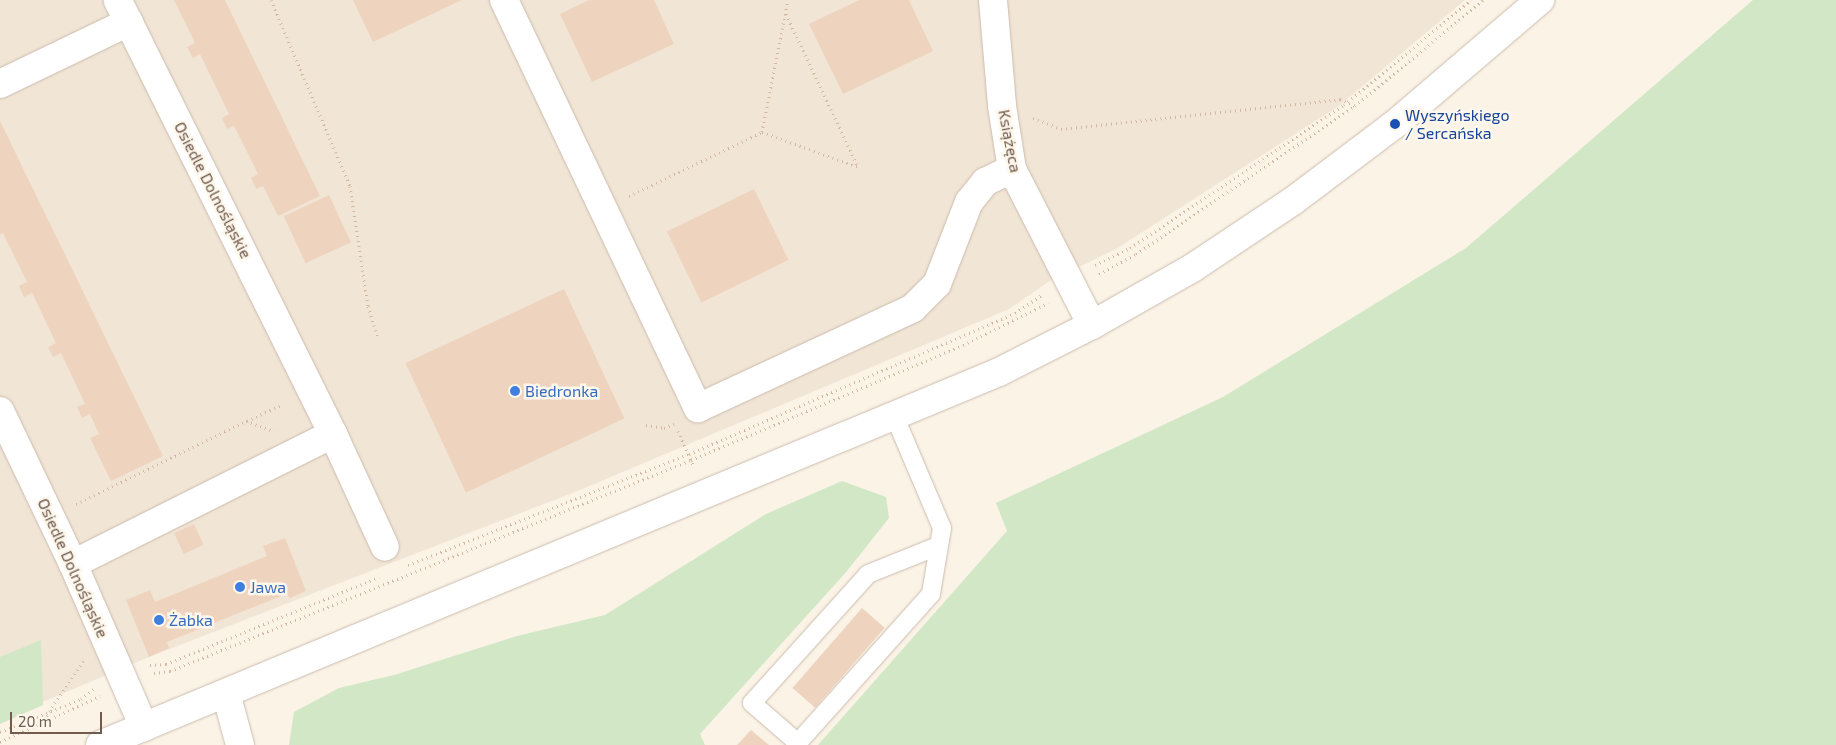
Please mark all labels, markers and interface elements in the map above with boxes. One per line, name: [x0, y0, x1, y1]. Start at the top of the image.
place label: Wyszyńskiego / Sercańska: [1405, 105, 1509, 143]
street label: Książęca: [995, 108, 1025, 174]
street label: Osiedle Dolnośląskie: [170, 118, 256, 262]
marker: Wyszyńskiego / Sercańska: [1389, 118, 1401, 130]
place label: Biedronka: [525, 381, 598, 401]
marker: Biedronka: [509, 385, 521, 397]
street label: Osiedle Dolnośląskie: [34, 495, 112, 641]
place label: Jawa: [250, 577, 286, 597]
marker: Jawa: [234, 581, 246, 593]
place label: Żabka: [169, 610, 213, 630]
marker: Żabka: [153, 614, 165, 626]
scale bar: [12, 702, 105, 734]
text: 20 m: [18, 712, 52, 730]

